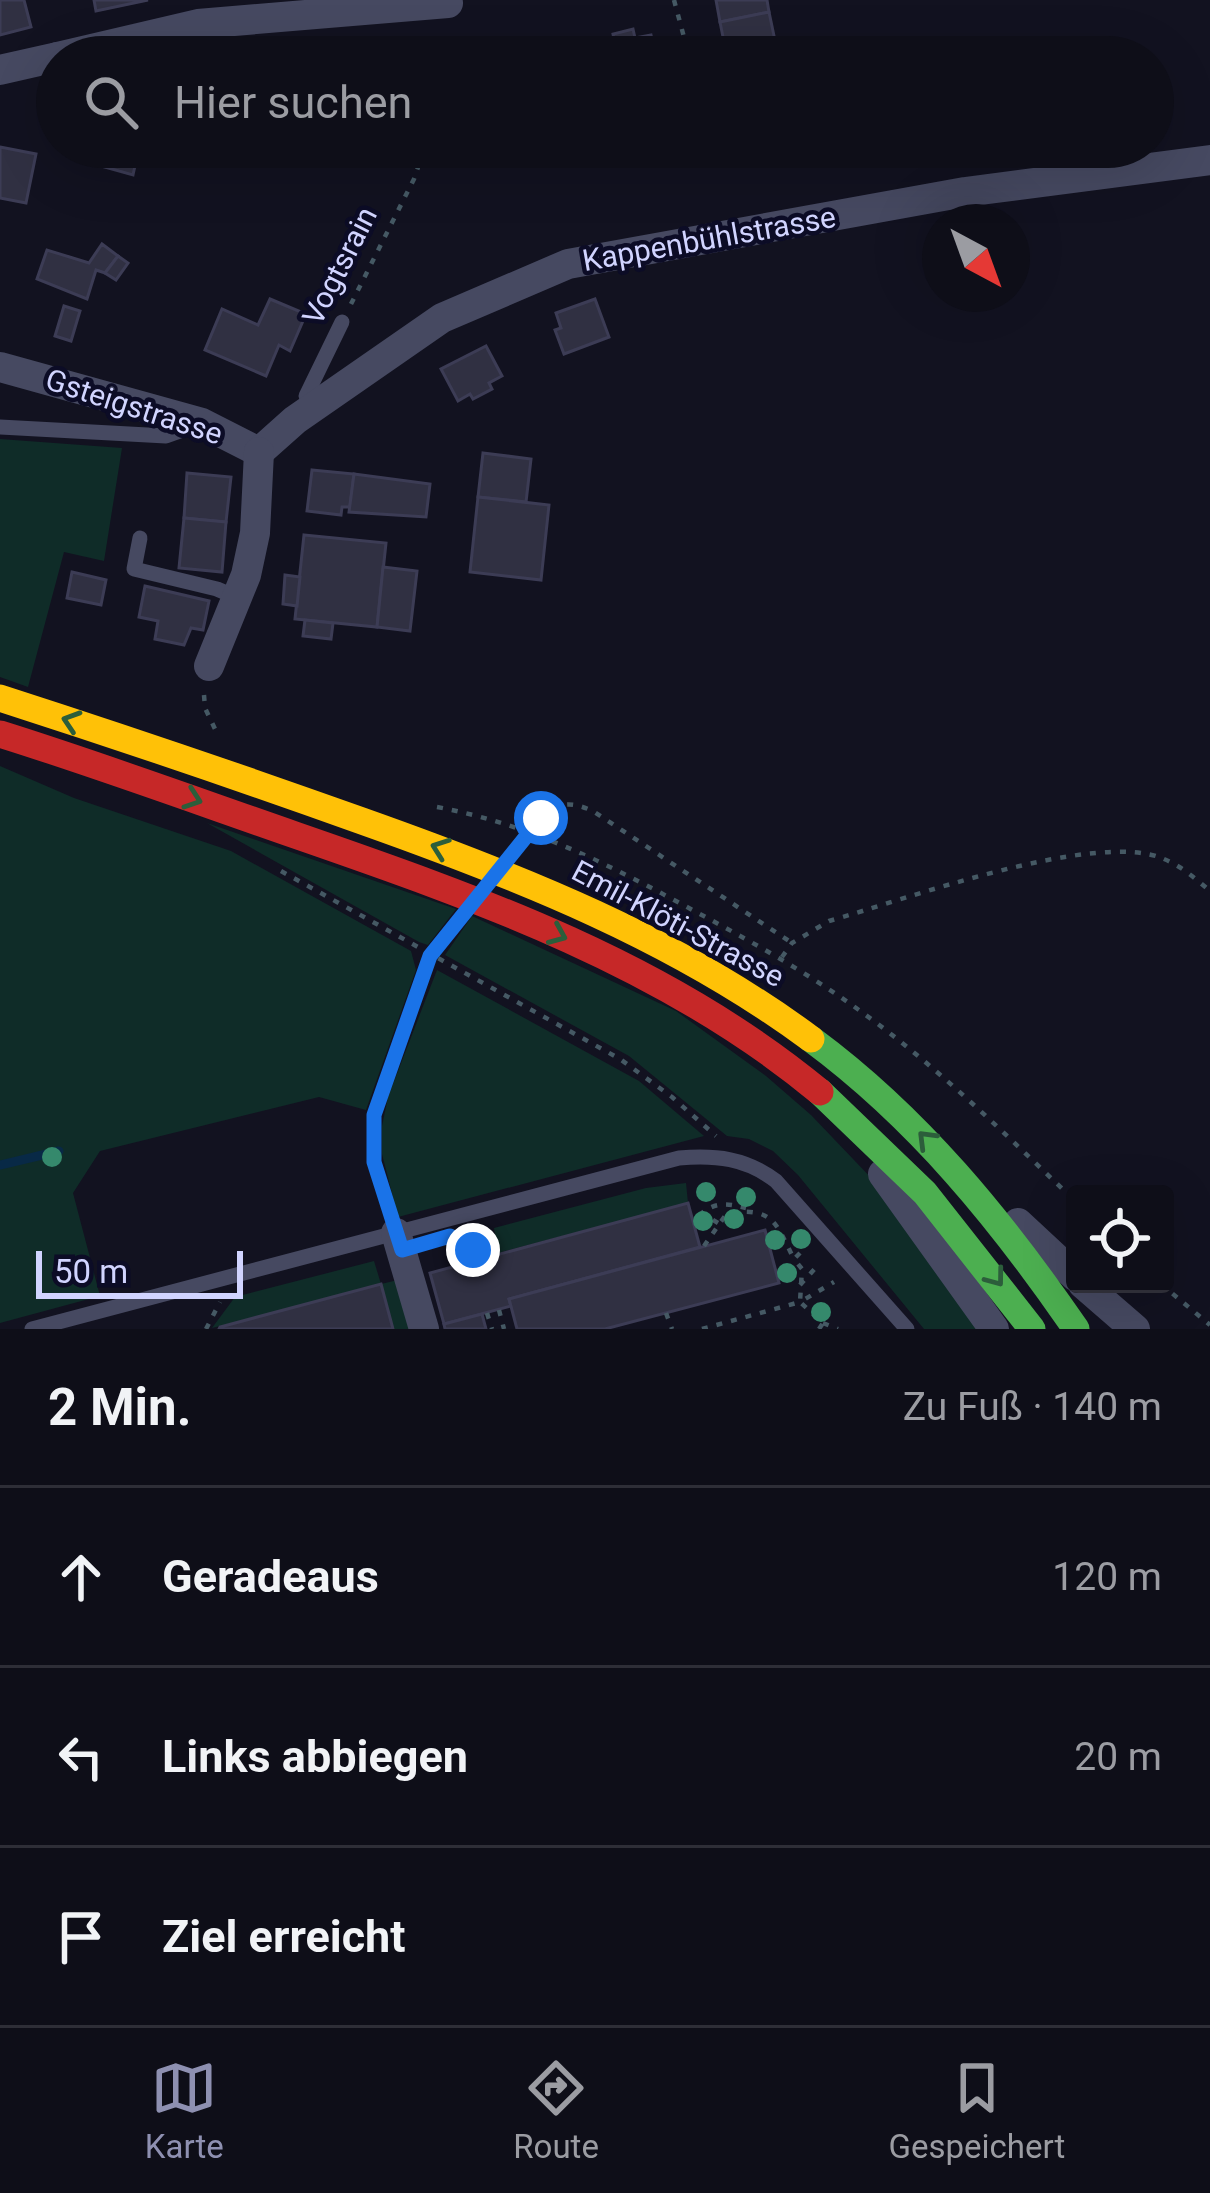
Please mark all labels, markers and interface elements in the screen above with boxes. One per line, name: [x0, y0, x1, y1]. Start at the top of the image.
search box: [36, 36, 1174, 168]
icon: search: [78, 69, 144, 135]
text: Hier suchen: [174, 76, 412, 129]
street label: Kappenbühlstrasse: [580, 199, 838, 278]
street label: Vogtsrain: [295, 201, 384, 330]
north arrow: [922, 204, 1030, 312]
street label: Gsteigstrasse: [41, 361, 227, 452]
one-way arrow: [61, 710, 82, 735]
one-way arrow: [181, 785, 202, 809]
route start: [514, 791, 568, 845]
one-way arrow: [431, 838, 452, 862]
street label: Emil-Klöti-Strasse: [566, 853, 790, 994]
one-way arrow: [546, 921, 567, 945]
one-way arrow: [918, 1131, 940, 1153]
map controls: [1066, 1185, 1174, 1293]
button: locate: [1066, 1185, 1174, 1293]
route end: [446, 1223, 500, 1277]
scale bar: [36, 1245, 243, 1298]
text: 50 m: [54, 1252, 128, 1291]
one-way arrow: [982, 1264, 1003, 1286]
text: 2 Min.: [48, 1378, 191, 1437]
text: Zu Fuß · 140 m: [903, 1384, 1162, 1430]
icon: ahead: [48, 1544, 114, 1610]
text: Geradeaus: [162, 1550, 379, 1603]
text: 120 m: [1052, 1554, 1162, 1600]
icon: left: [48, 1724, 114, 1790]
text: Links abbiegen: [162, 1730, 468, 1783]
text: 20 m: [1074, 1734, 1162, 1780]
icon: arrive: [48, 1904, 114, 1970]
text: Ziel erreicht: [162, 1910, 406, 1963]
tab: Karte: [145, 2055, 224, 2166]
tab: Route: [513, 2055, 599, 2166]
tab: Gespeichert: [888, 2055, 1065, 2166]

